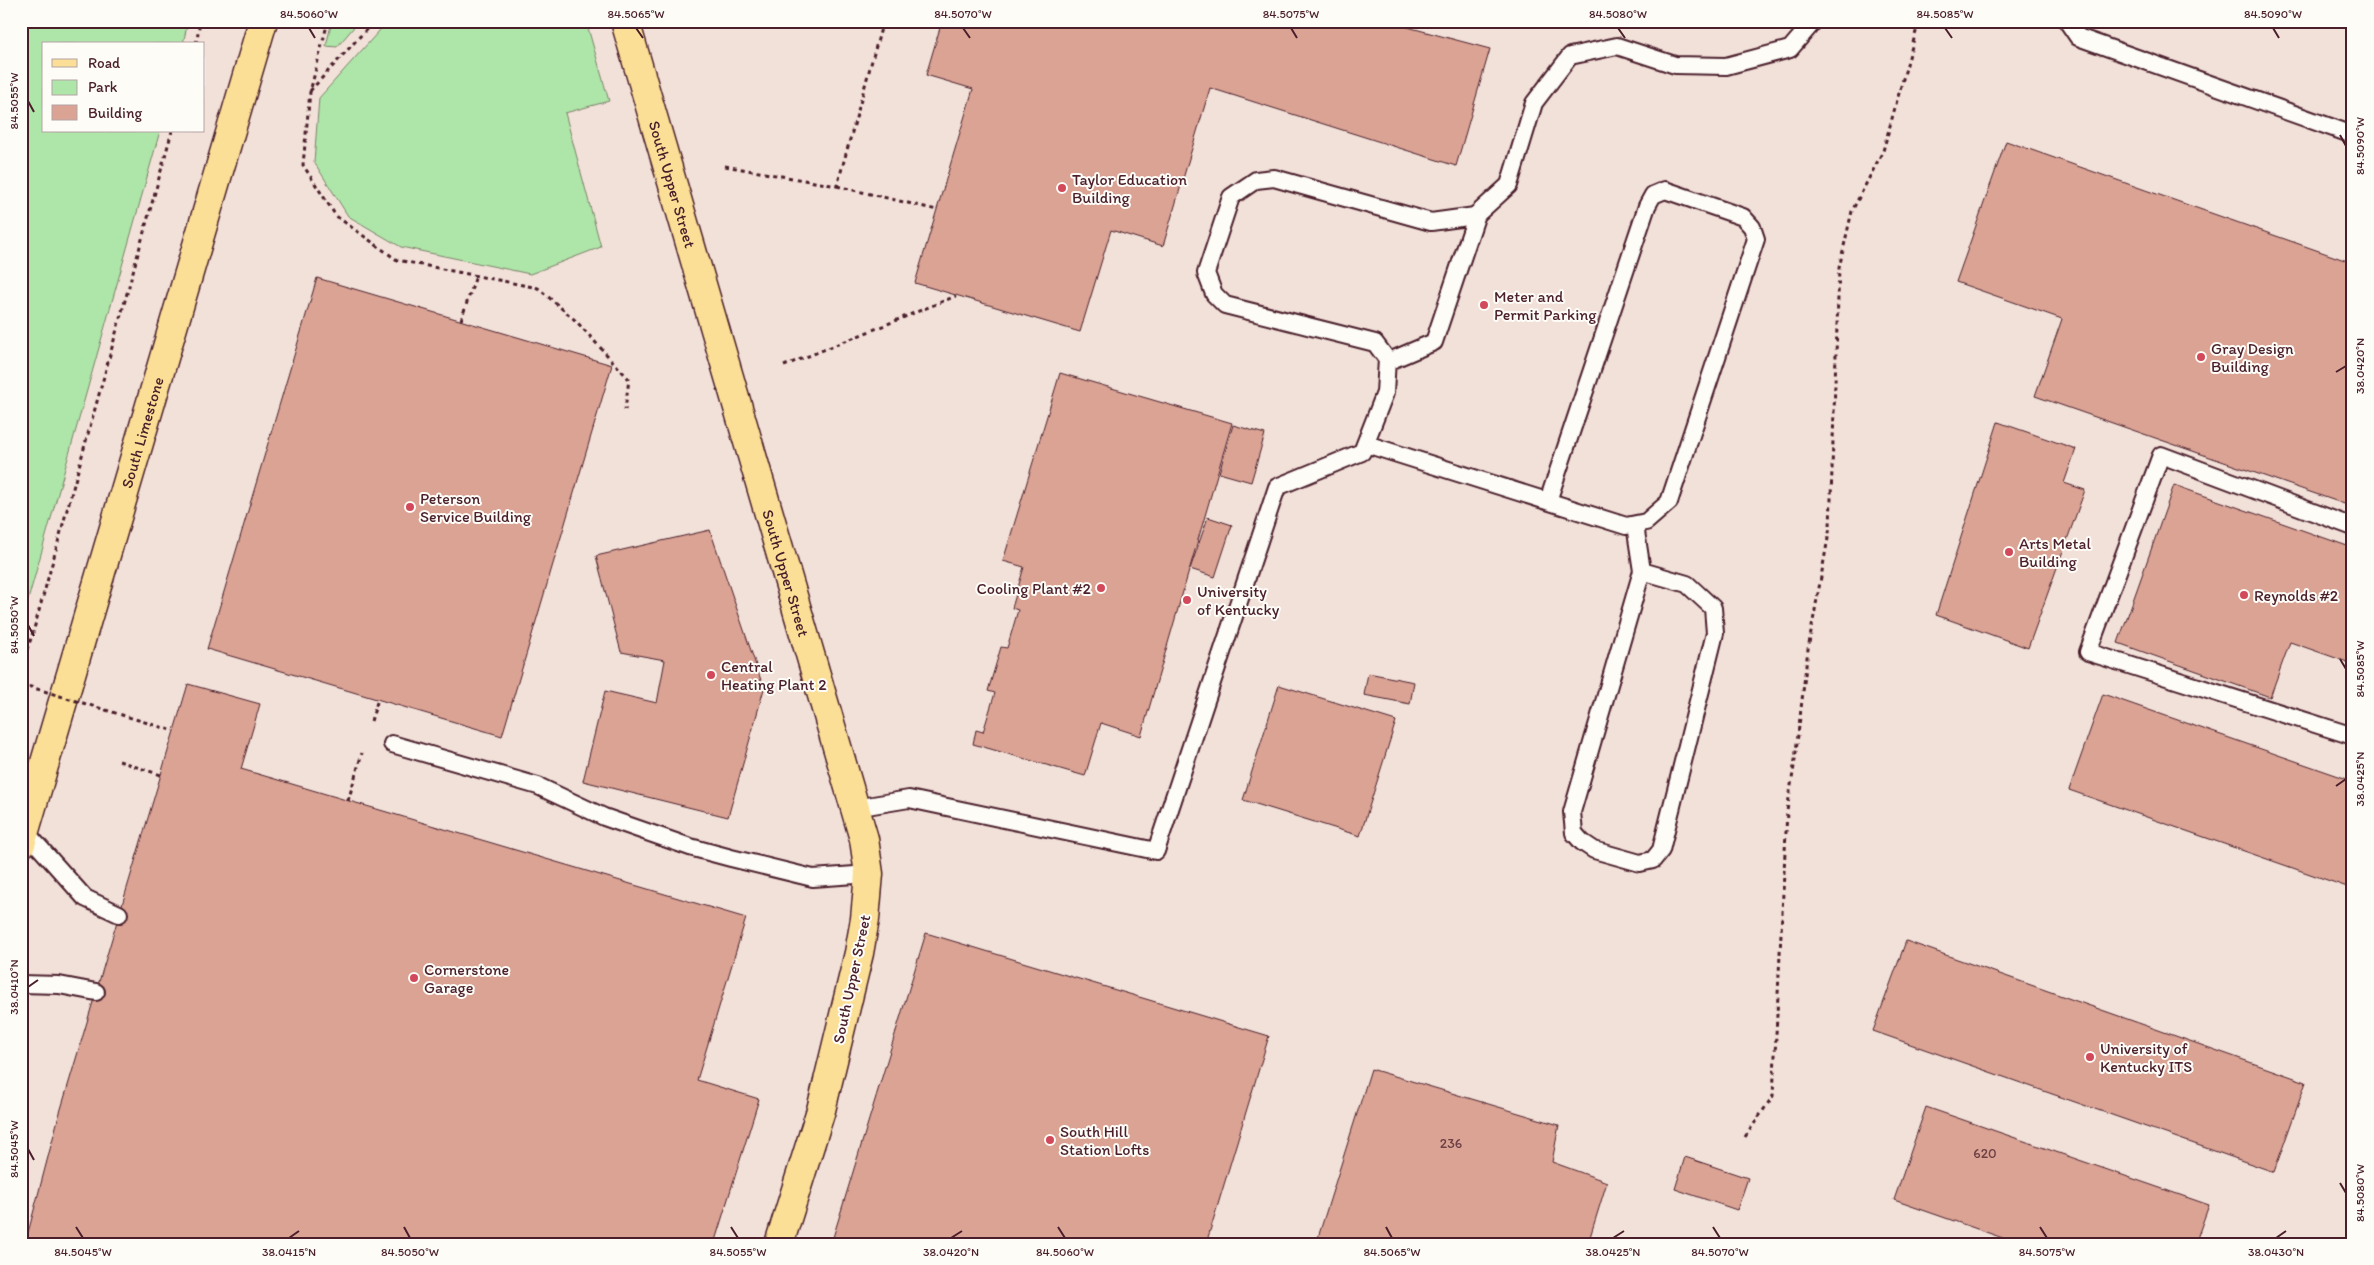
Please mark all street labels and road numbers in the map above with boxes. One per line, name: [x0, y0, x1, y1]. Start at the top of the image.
street label: South Upper Street: [645, 119, 700, 250]
street label: South Limestone: [117, 374, 168, 490]
street label: South Upper Street: [758, 507, 813, 639]
street label: South Upper Street: [829, 913, 874, 1045]

